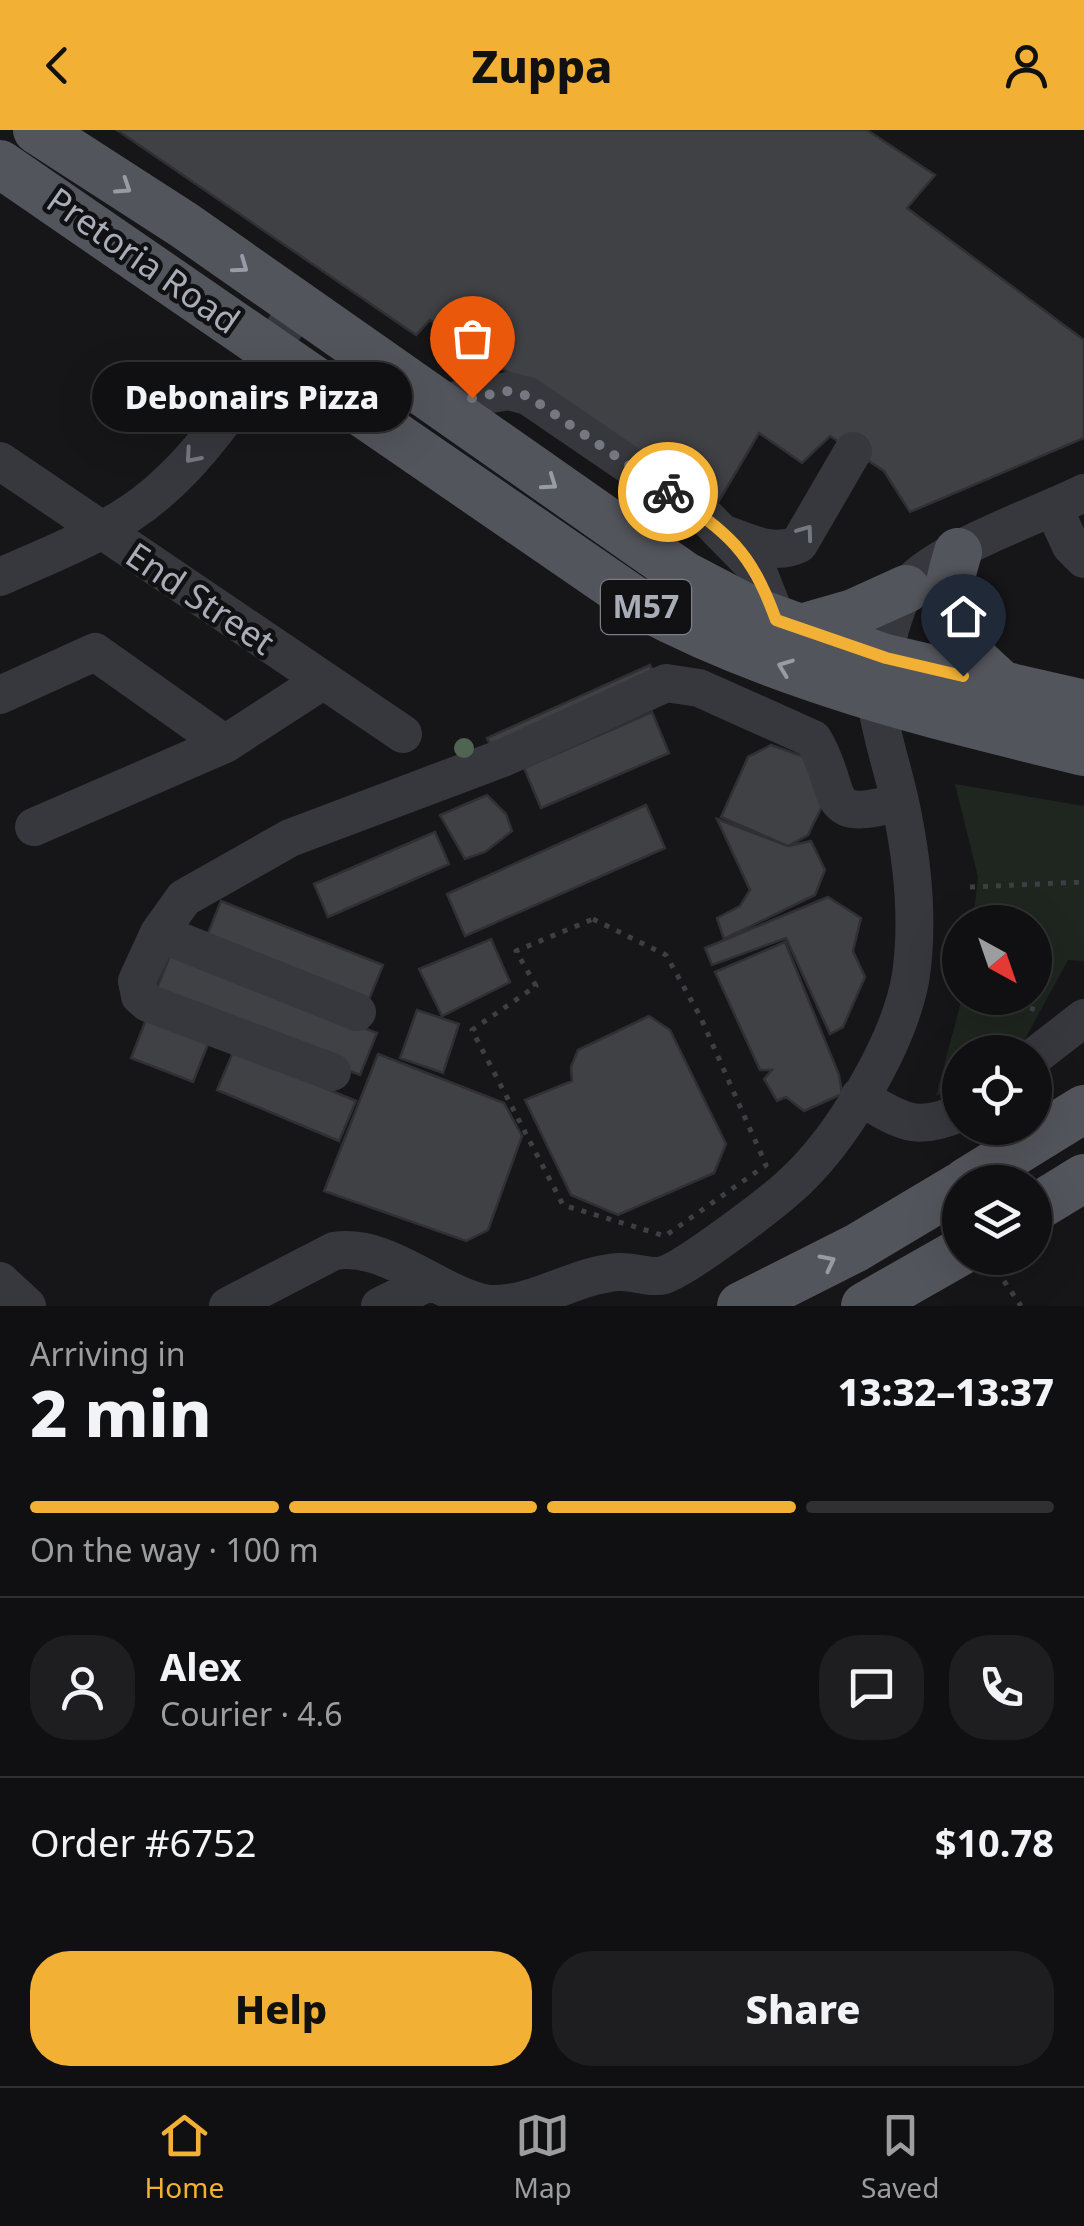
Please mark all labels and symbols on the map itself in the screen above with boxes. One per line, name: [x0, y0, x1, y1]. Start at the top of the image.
one-way arrow: [114, 174, 132, 193]
street label: Pretoria Road: [38, 176, 249, 343]
one-way arrow: [229, 254, 248, 273]
pin: [430, 296, 515, 399]
callout: Debonairs Pizza: [92, 363, 412, 433]
courier: [618, 442, 718, 542]
one-way arrow: [185, 444, 203, 463]
one-way arrow: [540, 470, 558, 489]
one-way arrow: [794, 525, 812, 543]
street label: End Street: [117, 531, 284, 665]
pin: [921, 574, 1006, 677]
road number: M57: [601, 580, 691, 634]
one-way arrow: [777, 658, 794, 679]
north arrow: [942, 905, 1052, 1015]
one-way arrow: [818, 1254, 836, 1274]

